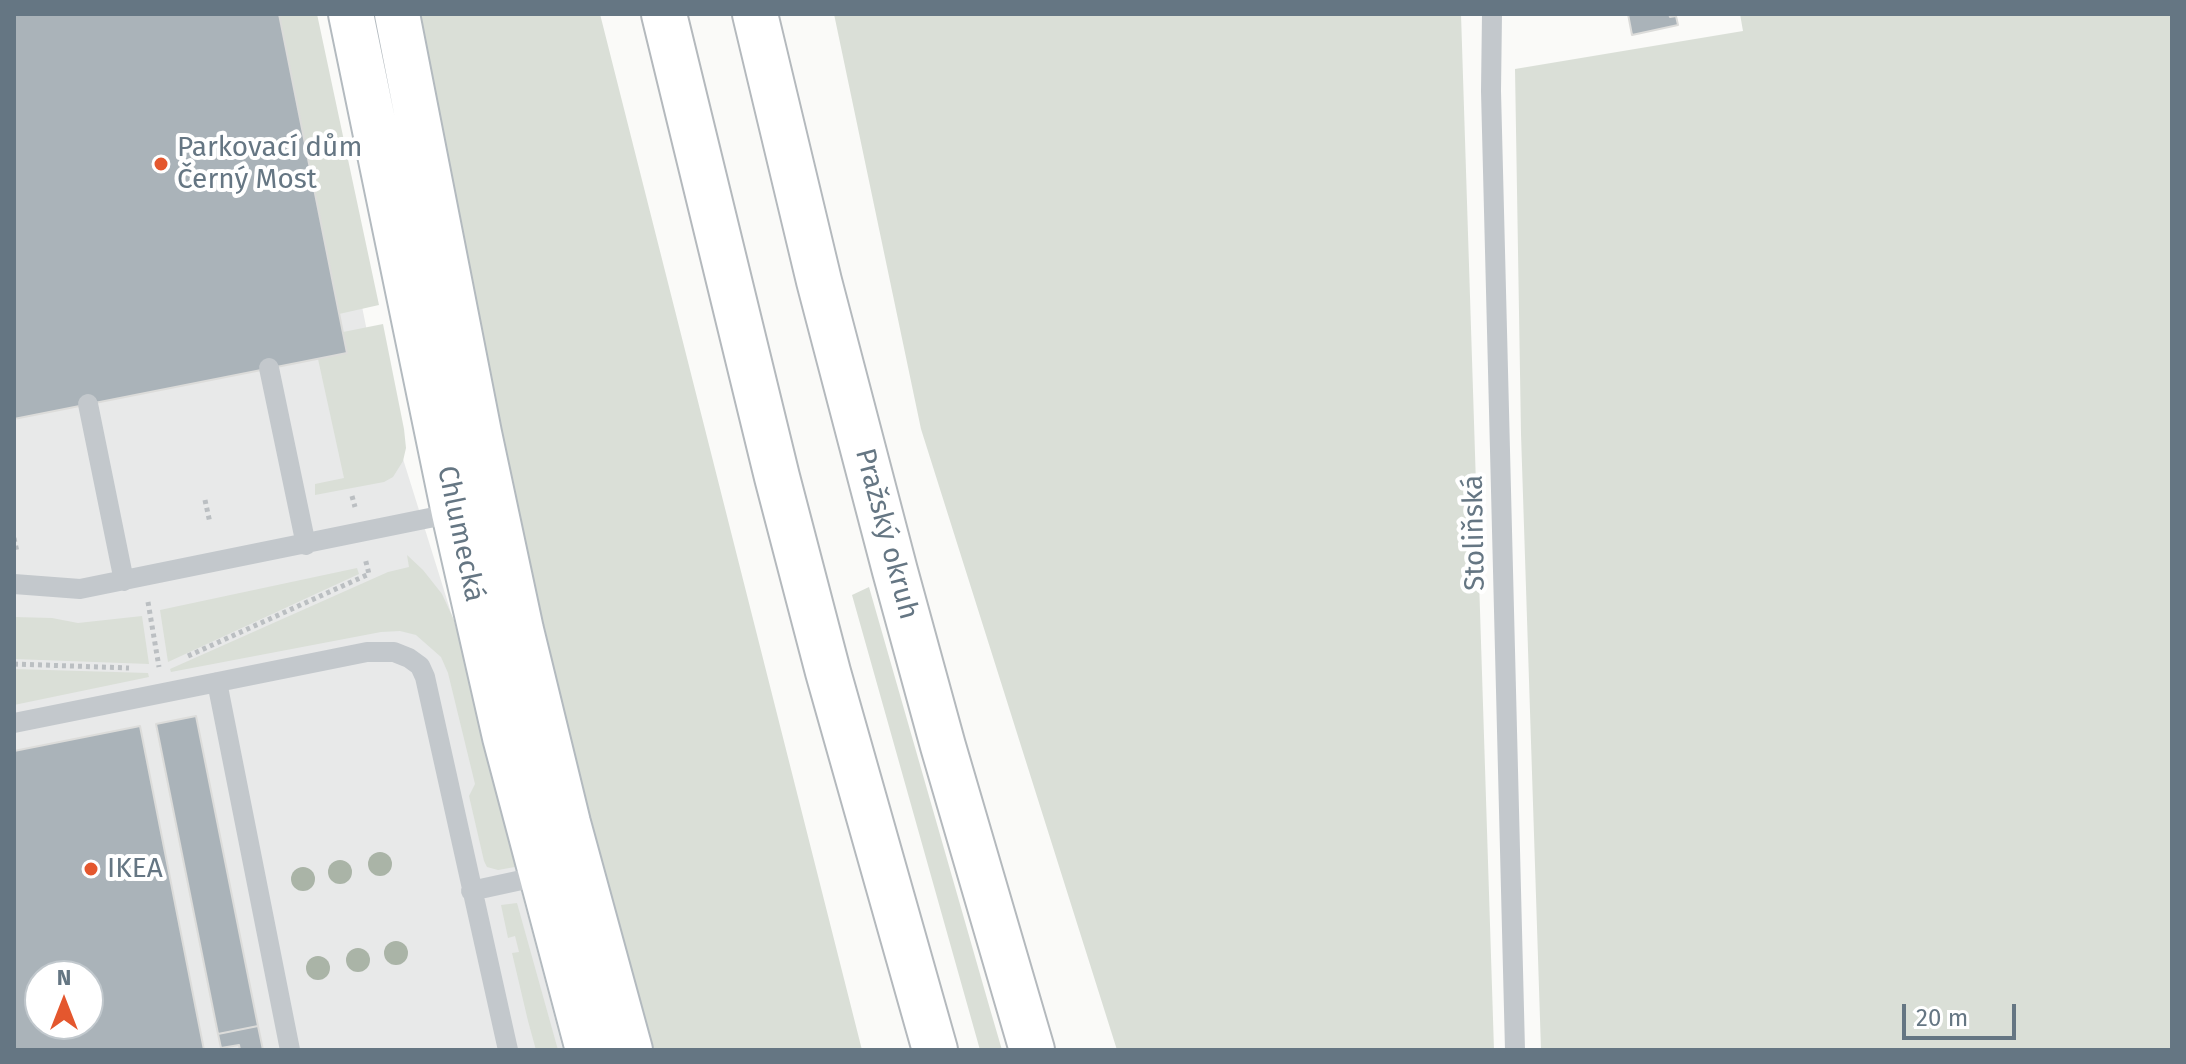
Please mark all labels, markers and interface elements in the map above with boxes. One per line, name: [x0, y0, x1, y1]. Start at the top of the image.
place label: Parkovací dům Černý Most: [177, 131, 362, 197]
marker: Parkovací dům Černý Most: [152, 155, 170, 173]
street label: Pražský okruh: [847, 445, 925, 623]
street label: Chlumecká: [429, 463, 491, 605]
street label: Stoliňská: [1457, 475, 1493, 591]
place label: IKEA: [107, 852, 163, 886]
marker: IKEA: [82, 860, 100, 878]
north arrow: [24, 960, 104, 1040]
text: N: [57, 964, 71, 991]
scale bar: [1906, 988, 2020, 1038]
text: 20 m: [1916, 1004, 1968, 1032]

